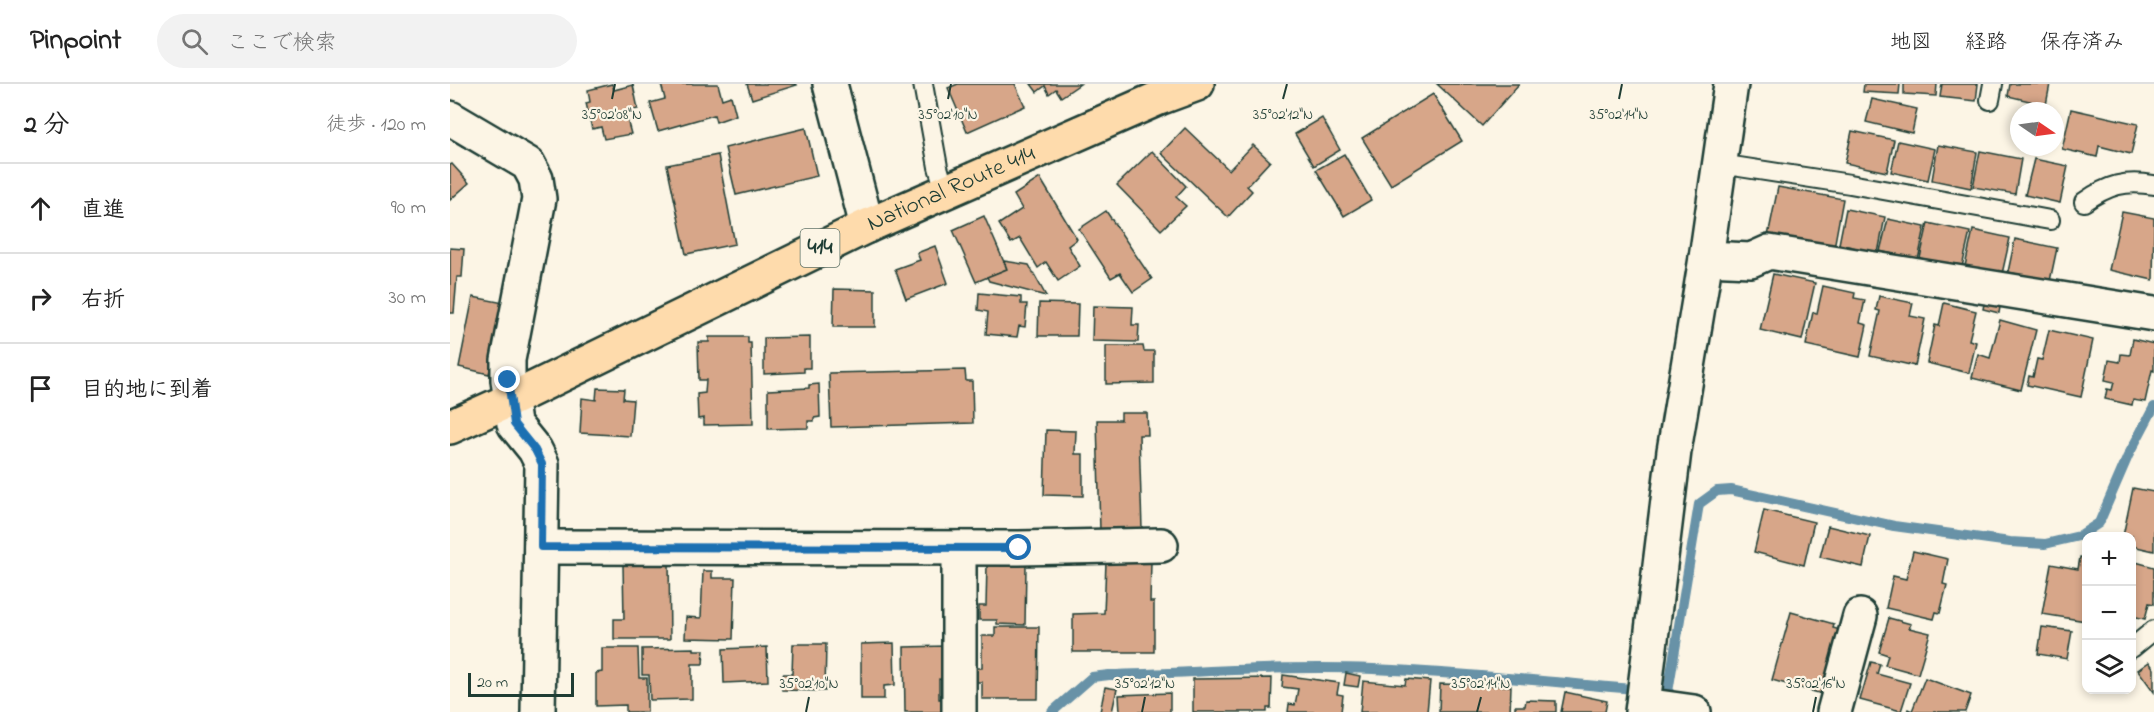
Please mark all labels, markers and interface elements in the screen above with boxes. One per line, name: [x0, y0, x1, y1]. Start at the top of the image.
search box: [157, 14, 577, 68]
text: Pinpoint: [30, 21, 121, 62]
icon: search: [178, 25, 211, 58]
text: ここで検索: [226, 28, 336, 60]
text: 地図: [1890, 28, 1932, 58]
text: 経路: [1965, 28, 2007, 58]
text: 保存済み: [2040, 28, 2124, 58]
north arrow: [2010, 102, 2064, 156]
text: 35°02'08"N: [582, 104, 642, 126]
text: 35°02'10"N: [918, 104, 978, 126]
text: 35°02'12"N: [1253, 104, 1313, 126]
text: 35°02'14"N: [1590, 104, 1648, 126]
text: 2 分: [24, 107, 69, 145]
text: 徒歩 · 120 m: [326, 111, 426, 140]
street label: National Route 414: [862, 137, 1041, 241]
icon: ahead: [24, 192, 57, 225]
text: 90 m: [391, 194, 426, 223]
text: 直進: [81, 195, 125, 227]
road number: 414: [800, 229, 839, 267]
icon: right: [24, 282, 57, 315]
text: 30 m: [389, 284, 426, 313]
text: 右折: [81, 285, 125, 317]
route end: [494, 366, 520, 392]
icon: arrive: [24, 372, 57, 405]
text: 目的地に到着: [81, 375, 213, 407]
map controls: [2082, 532, 2136, 694]
button: +: [2082, 532, 2136, 586]
route start: [1005, 534, 1031, 560]
button: −: [2082, 586, 2136, 640]
button: layers: [2082, 640, 2136, 694]
scale bar: [468, 670, 574, 698]
text: 20 m: [477, 671, 508, 695]
text: 35°02'10"N: [779, 673, 839, 695]
text: 35°02'12"N: [1115, 673, 1175, 695]
text: 35°02'14"N: [1452, 673, 1510, 695]
text: 35°02'16"N: [1786, 673, 1846, 695]

